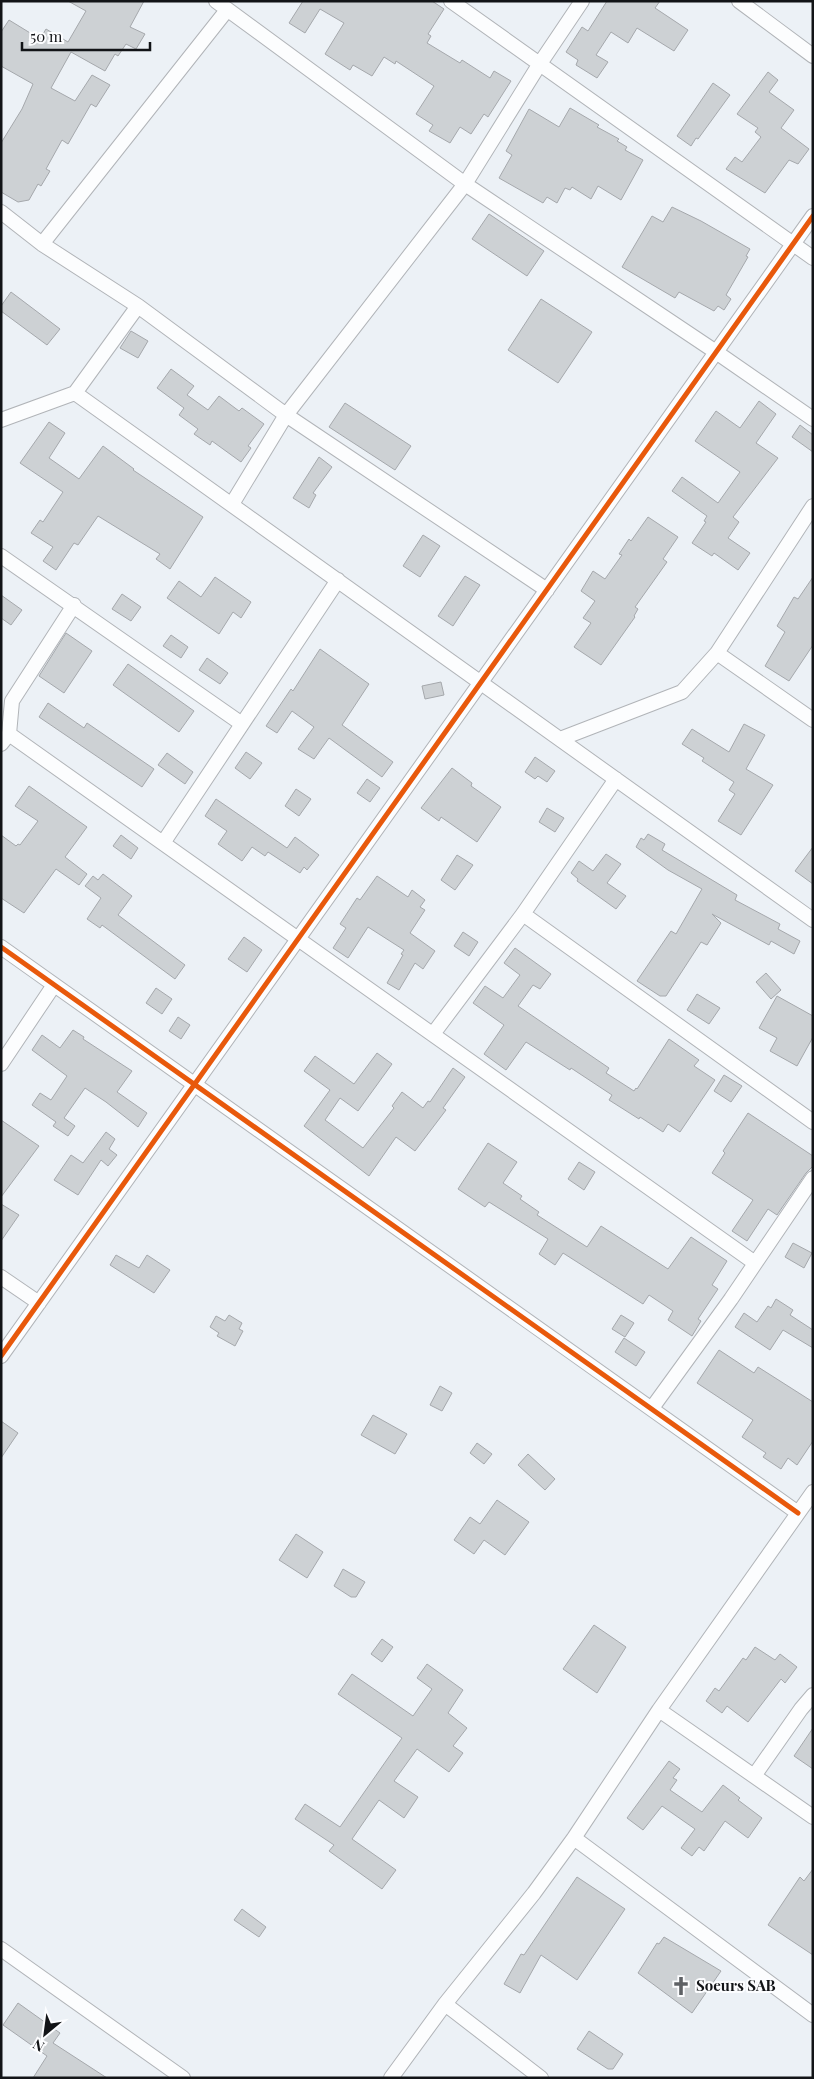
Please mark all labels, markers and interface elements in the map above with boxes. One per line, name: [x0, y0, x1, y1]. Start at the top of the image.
scale bar: [22, 20, 150, 52]
text: 50 m: [30, 26, 63, 46]
church icon: Soeurs SAB: [670, 1975, 692, 1997]
place label: Soeurs SAB: [696, 1975, 776, 1995]
north arrow: [20, 2009, 70, 2059]
text: N: [29, 2035, 47, 2057]

